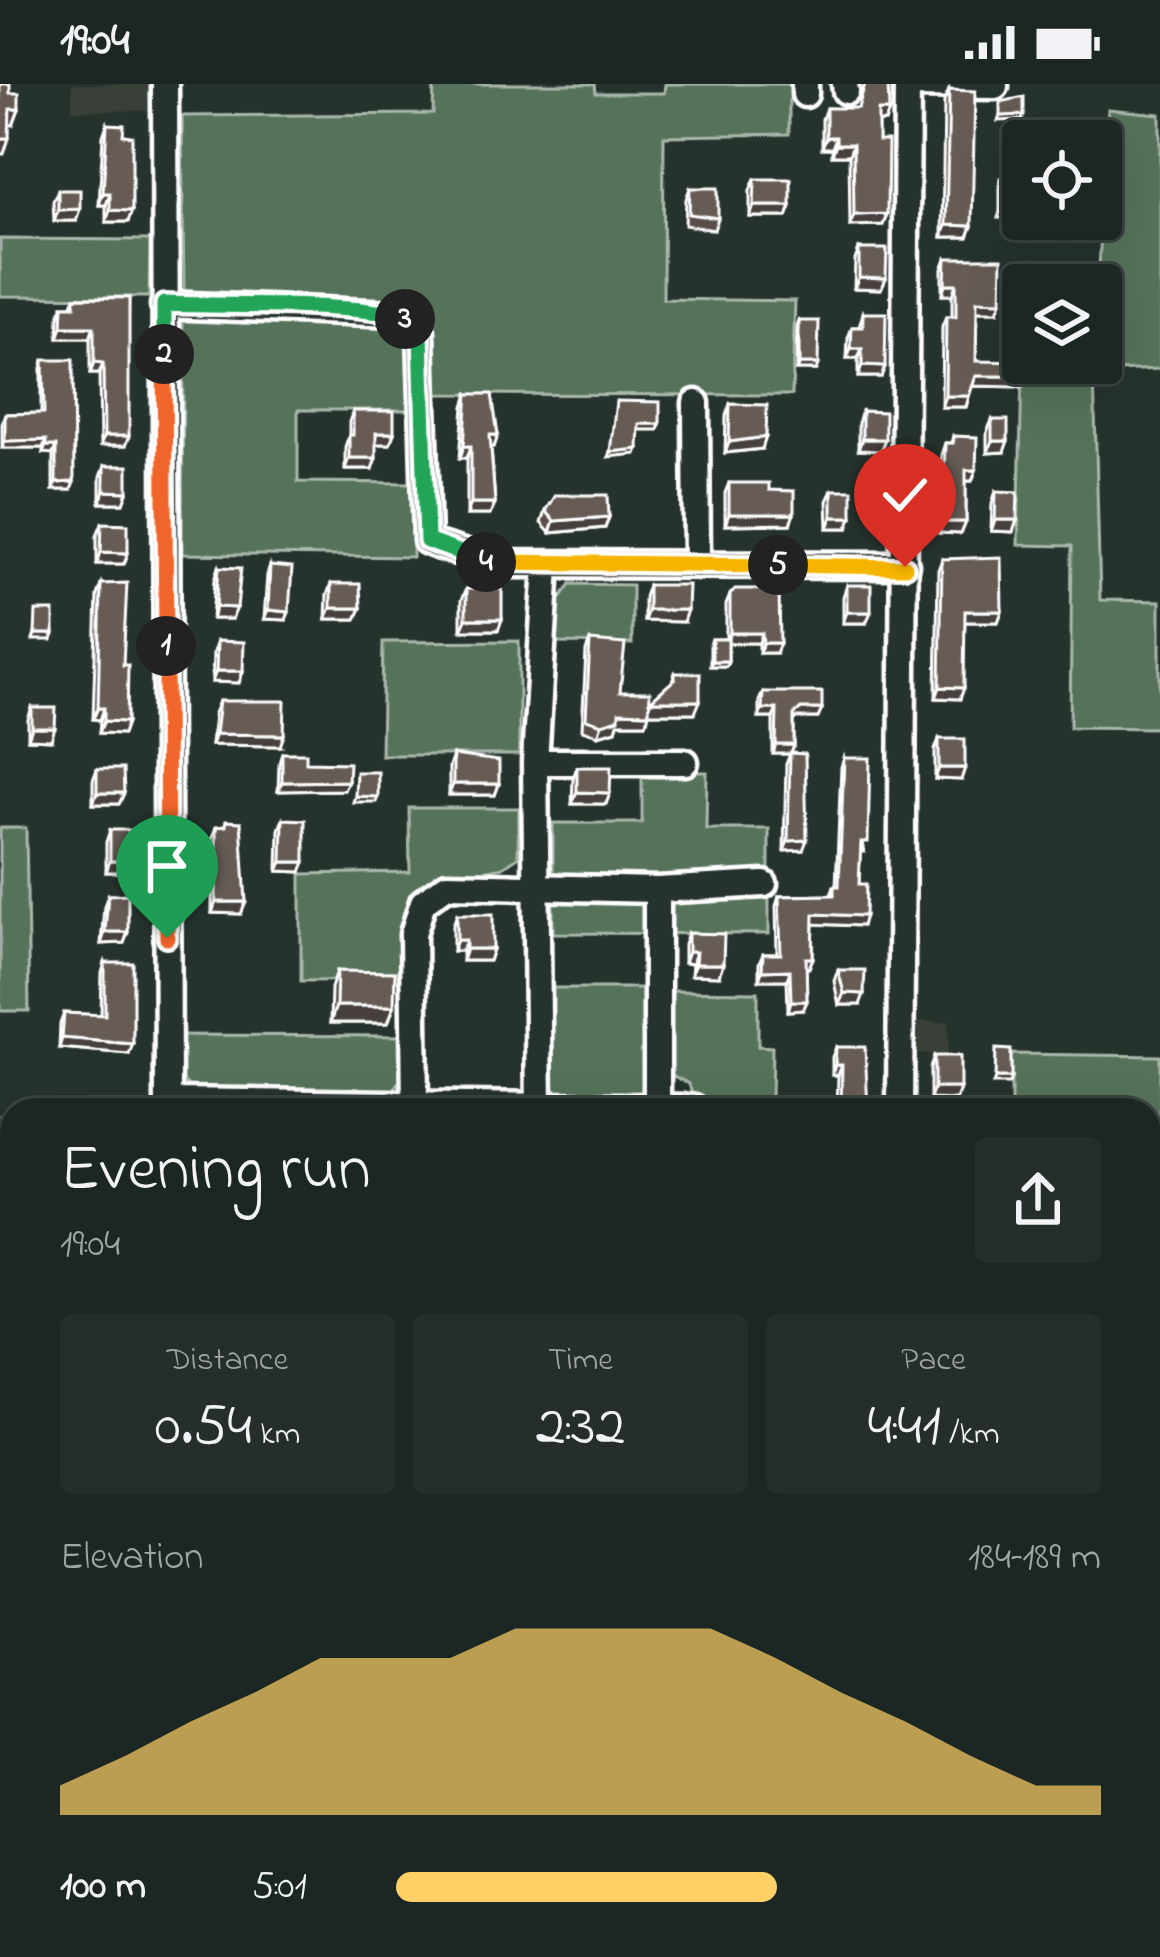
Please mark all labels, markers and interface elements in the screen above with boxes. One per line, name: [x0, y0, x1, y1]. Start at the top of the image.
text: 19:04: [60, 9, 130, 75]
map controls: [1002, 120, 1122, 384]
button: locate: [1002, 120, 1122, 240]
button: layers: [1002, 264, 1122, 384]
pin: 3: [375, 289, 435, 349]
text: 3: [398, 295, 412, 343]
pin: 2: [134, 324, 194, 384]
text: 2: [156, 330, 172, 378]
pin: [854, 444, 956, 567]
icon: check: [872, 462, 938, 528]
pin: 4: [456, 532, 516, 592]
pin: 5: [748, 535, 808, 595]
text: 4: [479, 538, 493, 586]
text: 5: [769, 541, 787, 589]
pin: 1: [136, 616, 196, 676]
text: 1: [161, 622, 171, 670]
pin: [116, 815, 218, 938]
icon: arrive: [134, 833, 200, 899]
text: Evening run: [60, 1124, 371, 1220]
button: share: [975, 1137, 1101, 1263]
text: 19:04: [60, 1217, 120, 1274]
text: Distance: [167, 1337, 288, 1385]
text: Time: [548, 1337, 613, 1385]
text: Pace: [901, 1337, 966, 1385]
text: 0.54: [155, 1385, 252, 1472]
text: 2:32: [536, 1385, 625, 1472]
text: 4:41: [867, 1385, 941, 1472]
text: km: [252, 1411, 300, 1459]
text: /km: [941, 1411, 1000, 1459]
text: Elevation: [60, 1530, 203, 1587]
text: 184–189 m: [968, 1530, 1101, 1587]
text: 100 m: [60, 1859, 146, 1916]
text: 5:01: [252, 1859, 307, 1916]

